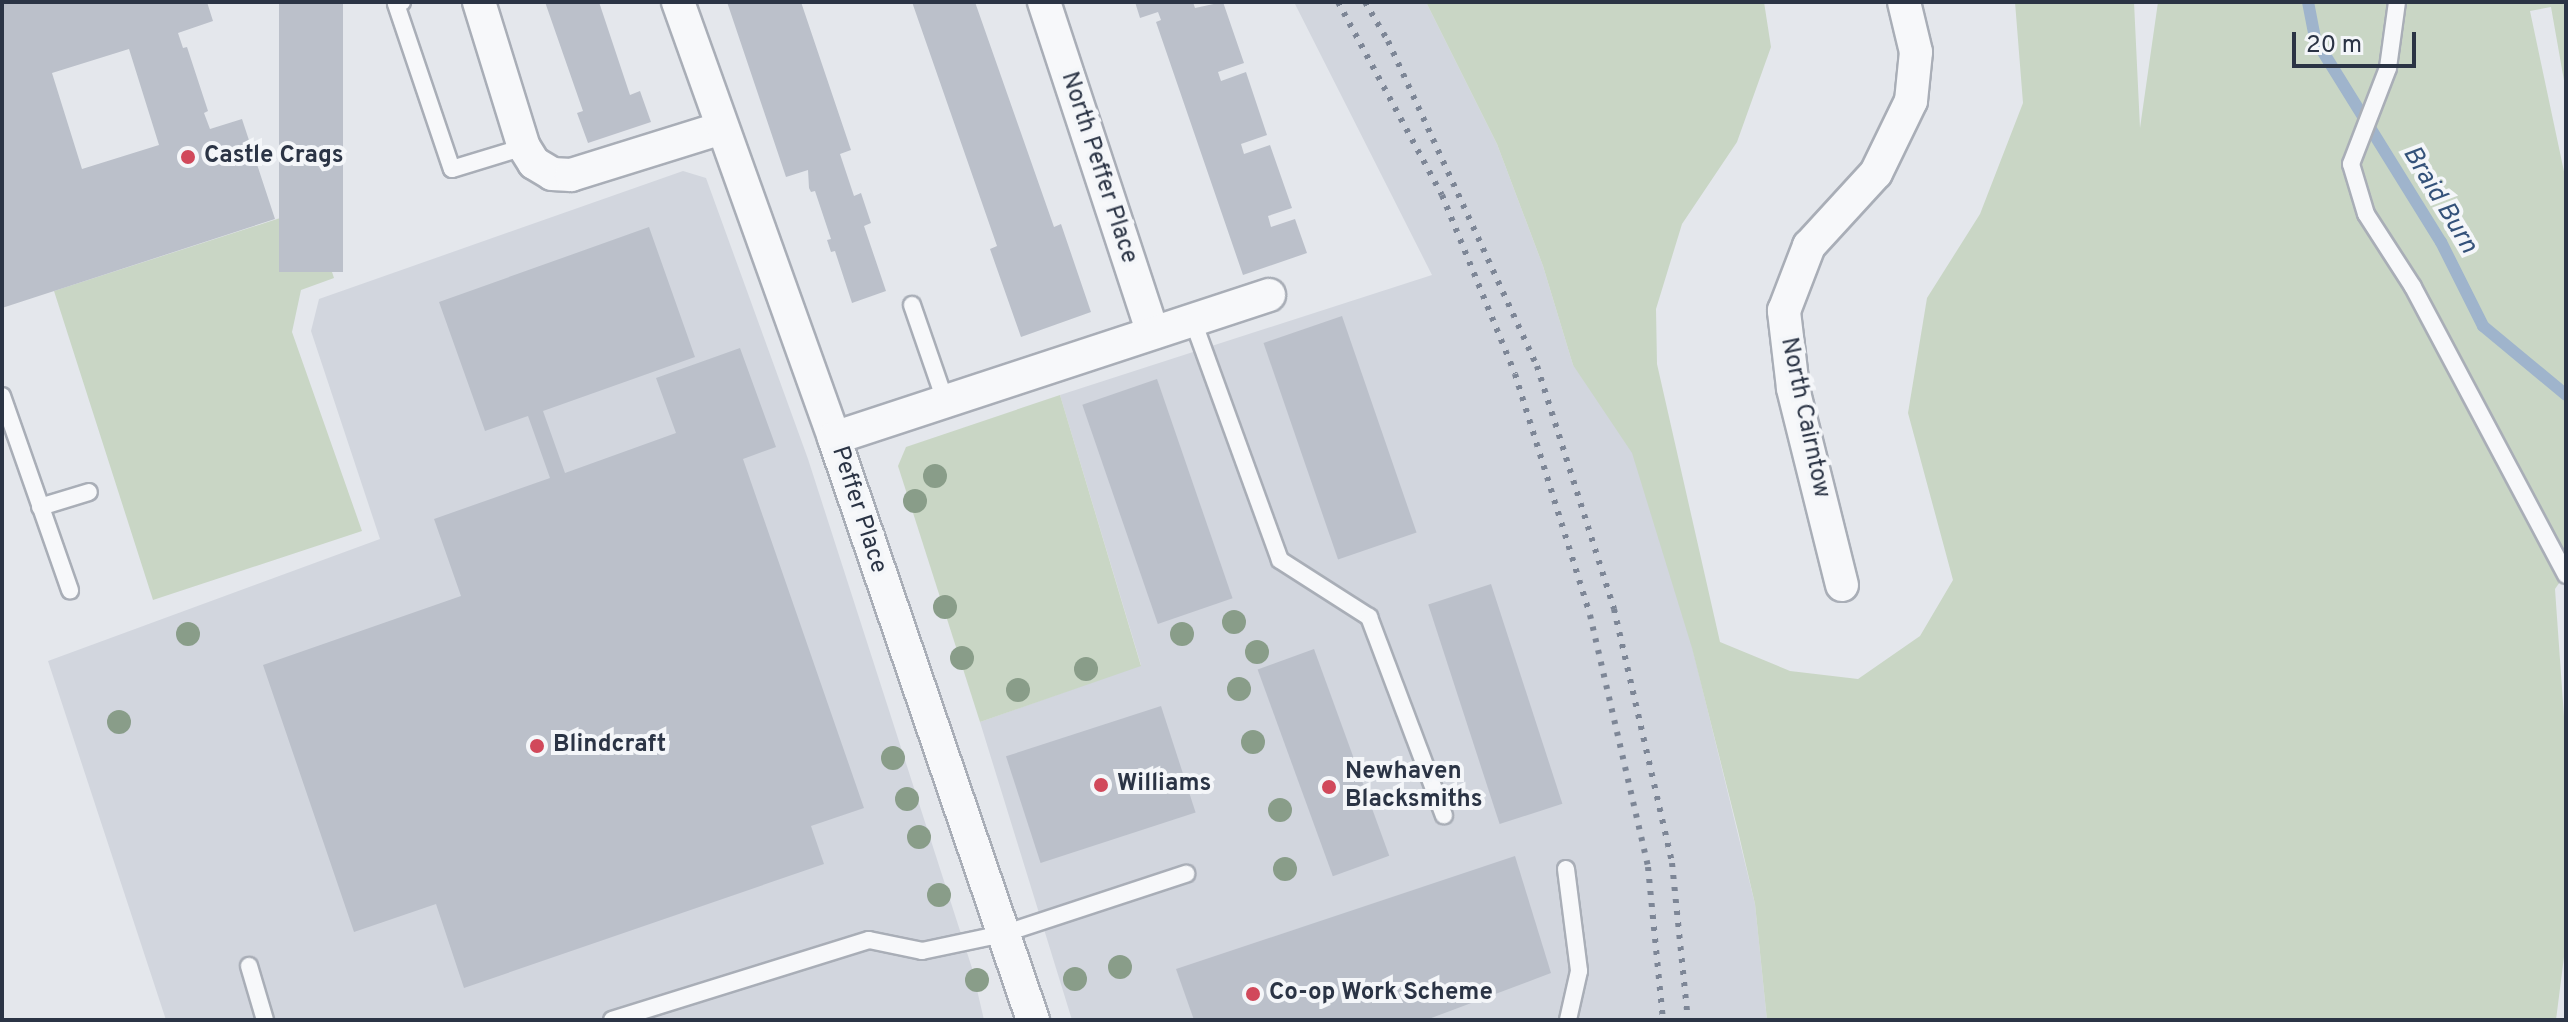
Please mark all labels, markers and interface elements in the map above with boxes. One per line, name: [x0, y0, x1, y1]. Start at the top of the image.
scale bar: [2296, 16, 2420, 66]
text: 20 m: [2306, 31, 2362, 61]
street label: North Peffer Place: [1053, 69, 1143, 267]
water label: Braid Burn: [2395, 141, 2483, 259]
place label: Castle Crags: [204, 143, 344, 171]
marker: Castle Crags: [179, 148, 197, 166]
street label: North Cairntow: [1773, 335, 1835, 501]
street label: Peffer Place: [824, 443, 892, 577]
place label: Blindcraft: [553, 732, 666, 760]
marker: Blindcraft: [528, 737, 546, 755]
place label: Newhaven Blacksmiths: [1345, 759, 1482, 815]
place label: Williams: [1117, 771, 1211, 799]
marker: Williams: [1092, 776, 1110, 794]
marker: Newhaven Blacksmiths: [1320, 778, 1338, 796]
place label: Co-op Work Scheme: [1269, 980, 1493, 1008]
marker: Co-op Work Scheme: [1244, 985, 1262, 1003]

